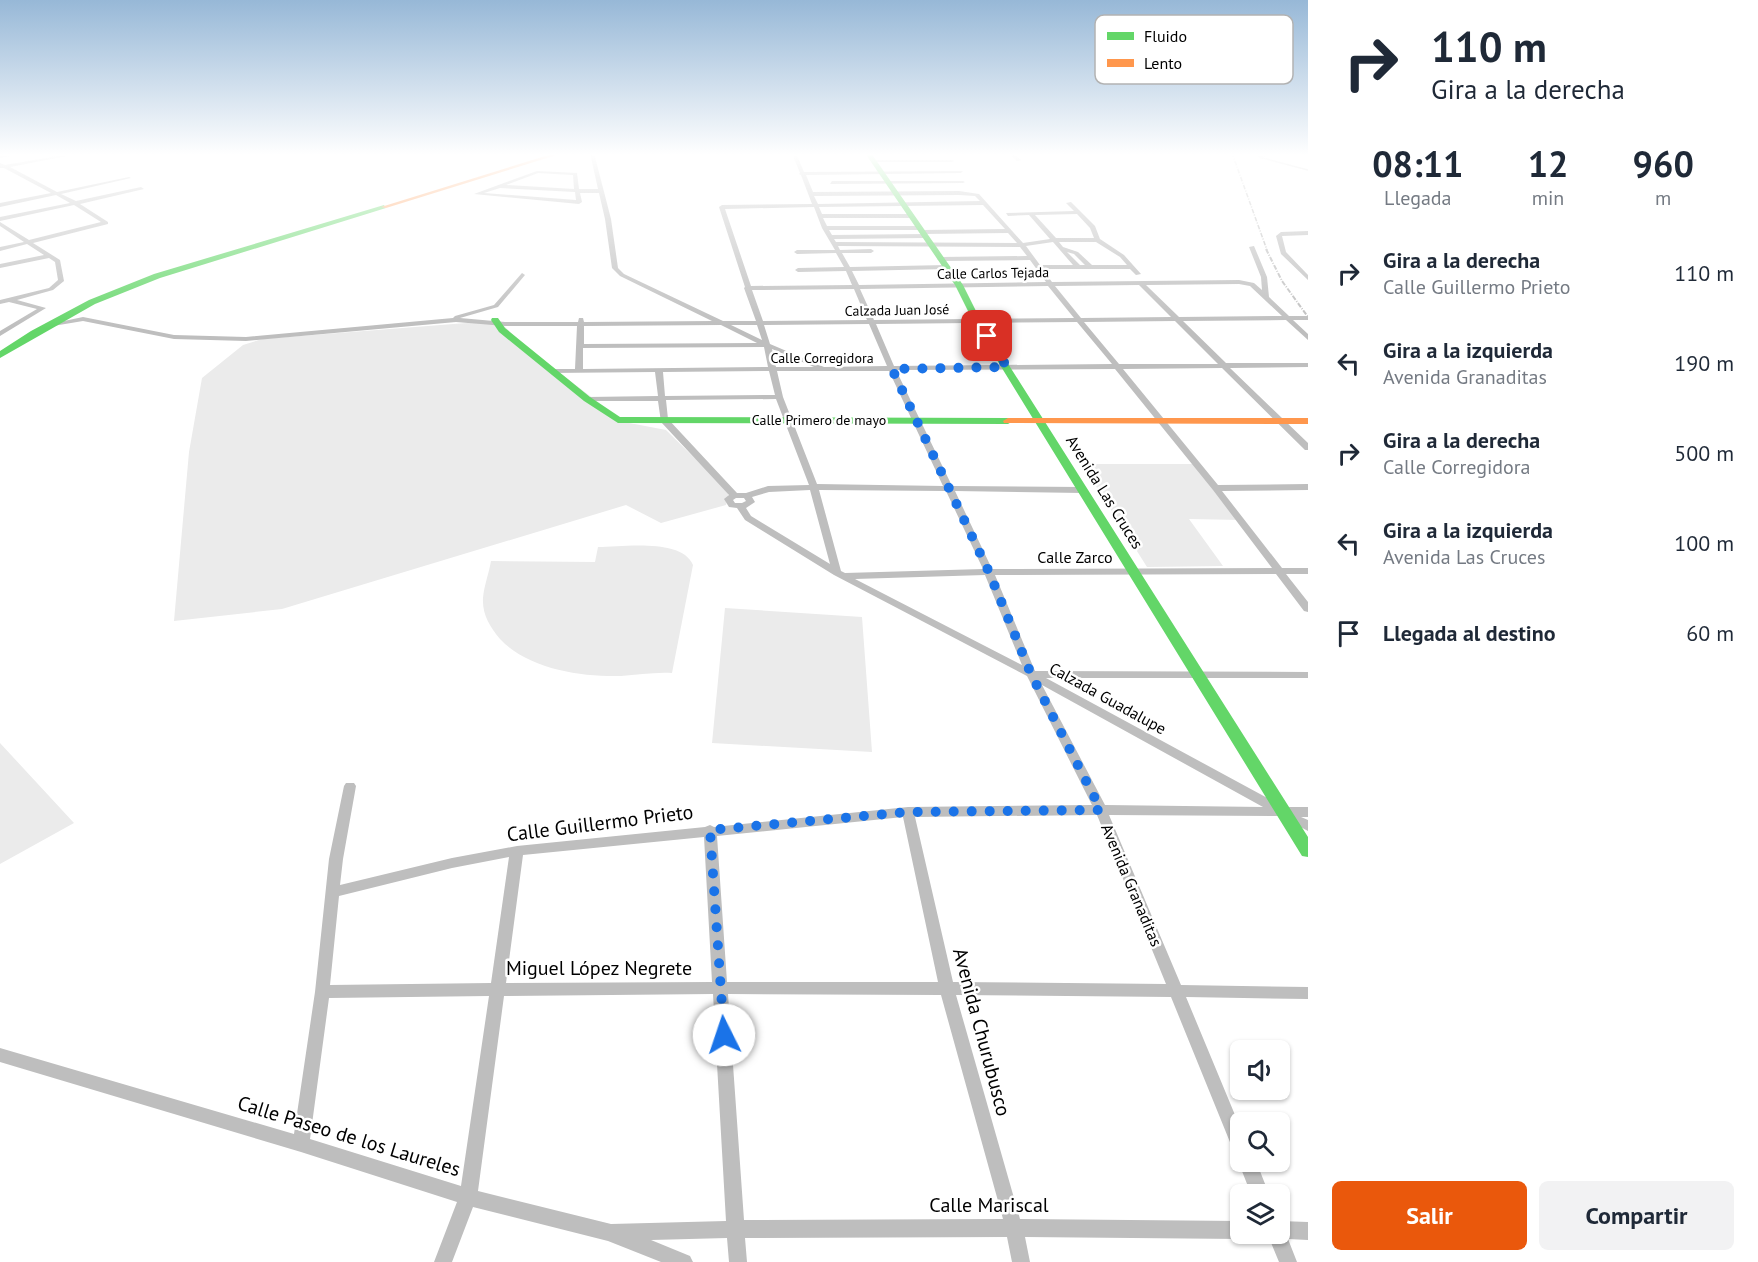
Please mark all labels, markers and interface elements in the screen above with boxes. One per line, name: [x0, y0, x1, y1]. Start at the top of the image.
legend: [1095, 15, 1293, 84]
text: 110 m: [1431, 19, 1547, 74]
icon: right: [1332, 24, 1410, 102]
text: Fluido: [1144, 26, 1187, 46]
text: Lento: [1144, 53, 1182, 73]
text: Gira a la derecha: [1431, 72, 1625, 106]
text: 08:11: [1372, 140, 1463, 187]
text: 12: [1528, 140, 1568, 187]
text: 960: [1633, 140, 1694, 187]
text: Llegada: [1384, 185, 1452, 211]
text: min: [1532, 185, 1564, 211]
text: m: [1655, 185, 1671, 211]
text: Gira a la derecha: [1383, 246, 1540, 274]
icon: right: [1332, 257, 1365, 290]
text: 110 m: [1674, 259, 1734, 287]
street label: Calle Carlos Tejada: [937, 263, 1049, 283]
text: Calle Guillermo Prieto: [1383, 274, 1571, 300]
street label: Calzada Juan José: [844, 300, 950, 320]
pin: [961, 310, 1012, 361]
icon: arrive: [970, 319, 1003, 352]
text: Gira a la izquierda: [1383, 336, 1553, 364]
icon: left: [1332, 347, 1365, 380]
street label: Calle Corregidora: [770, 349, 874, 367]
text: 190 m: [1674, 349, 1734, 377]
text: Avenida Granaditas: [1383, 364, 1547, 390]
street label: Calle Primero de mayo: [752, 411, 886, 429]
text: Gira a la derecha: [1383, 426, 1540, 454]
street label: Avenida Las Cruces: [1062, 432, 1148, 553]
icon: right: [1332, 437, 1365, 470]
text: 500 m: [1674, 439, 1734, 467]
text: Calle Corregidora: [1383, 454, 1530, 480]
text: Gira a la izquierda: [1383, 516, 1553, 544]
icon: left: [1332, 527, 1365, 560]
text: 100 m: [1674, 529, 1734, 557]
text: Avenida Las Cruces: [1383, 544, 1545, 570]
street label: Calle Zarco: [1037, 547, 1113, 567]
icon: arrive: [1332, 617, 1365, 650]
text: Llegada al destino: [1383, 619, 1556, 647]
text: 60 m: [1686, 619, 1734, 647]
street label: Calzada Guadalupe: [1046, 658, 1170, 738]
street label: Calle Guillermo Prieto: [505, 799, 695, 847]
street label: Avenida Granaditas: [1097, 821, 1167, 950]
street label: Avenida Churubusco: [947, 945, 1017, 1119]
street label: Miguel López Negrete: [506, 955, 692, 981]
position arrow: [692, 1003, 756, 1067]
map controls: [1230, 1040, 1290, 1244]
button: sound: [1230, 1040, 1290, 1100]
street label: Calle Paseo de los Laureles: [234, 1090, 464, 1182]
button: search: [1230, 1112, 1290, 1172]
button: Salir: [1332, 1181, 1527, 1250]
button: Compartir: [1539, 1181, 1734, 1250]
button: layers: [1230, 1184, 1290, 1244]
street label: Calle Mariscal: [929, 1192, 1049, 1218]

